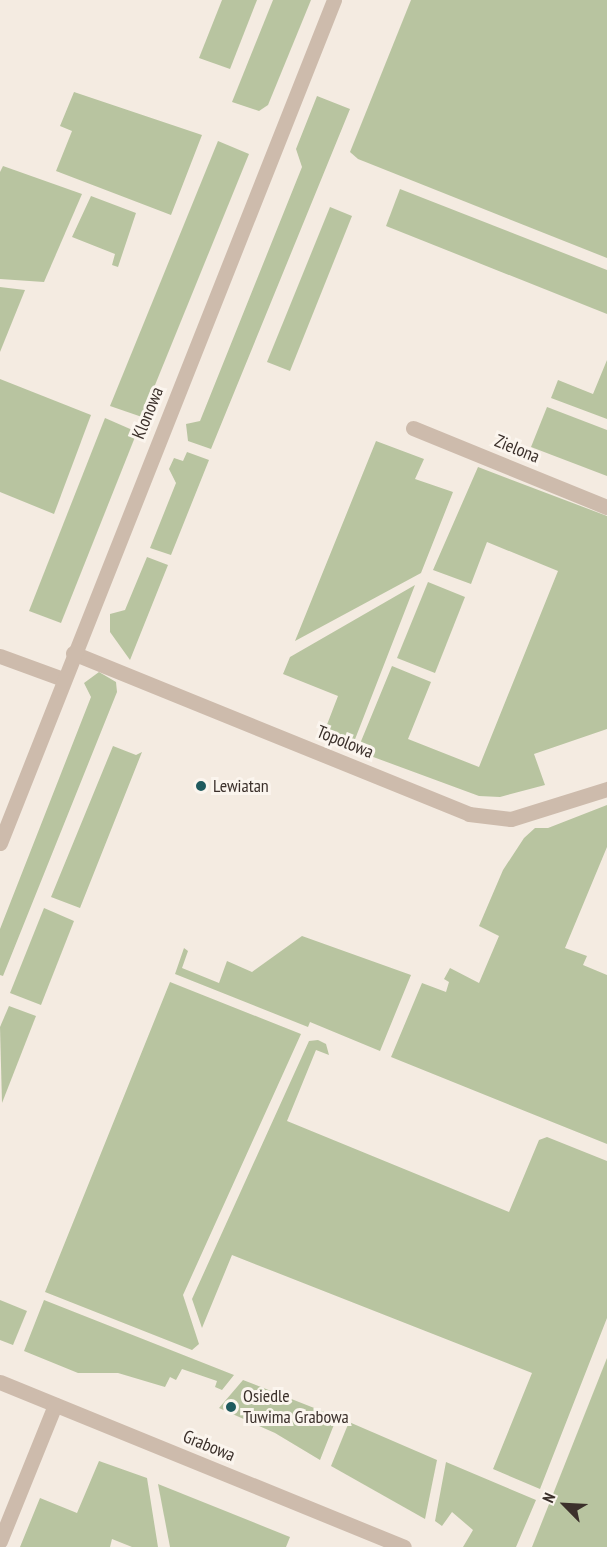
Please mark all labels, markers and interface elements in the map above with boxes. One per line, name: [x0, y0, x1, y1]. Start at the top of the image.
street label: Klonowa: [128, 384, 168, 442]
street label: Zielona: [491, 430, 543, 468]
street label: Topolowa: [314, 721, 376, 763]
place label: Lewiatan: [213, 775, 269, 797]
marker: Lewiatan: [194, 779, 208, 793]
place label: Osiedle Tuwima Grabowa: [243, 1386, 349, 1428]
marker: Osiedle Tuwima Grabowa: [224, 1400, 238, 1414]
street label: Grabowa: [180, 1426, 238, 1466]
north arrow: [535, 1475, 595, 1535]
text: N: [538, 1490, 559, 1506]

